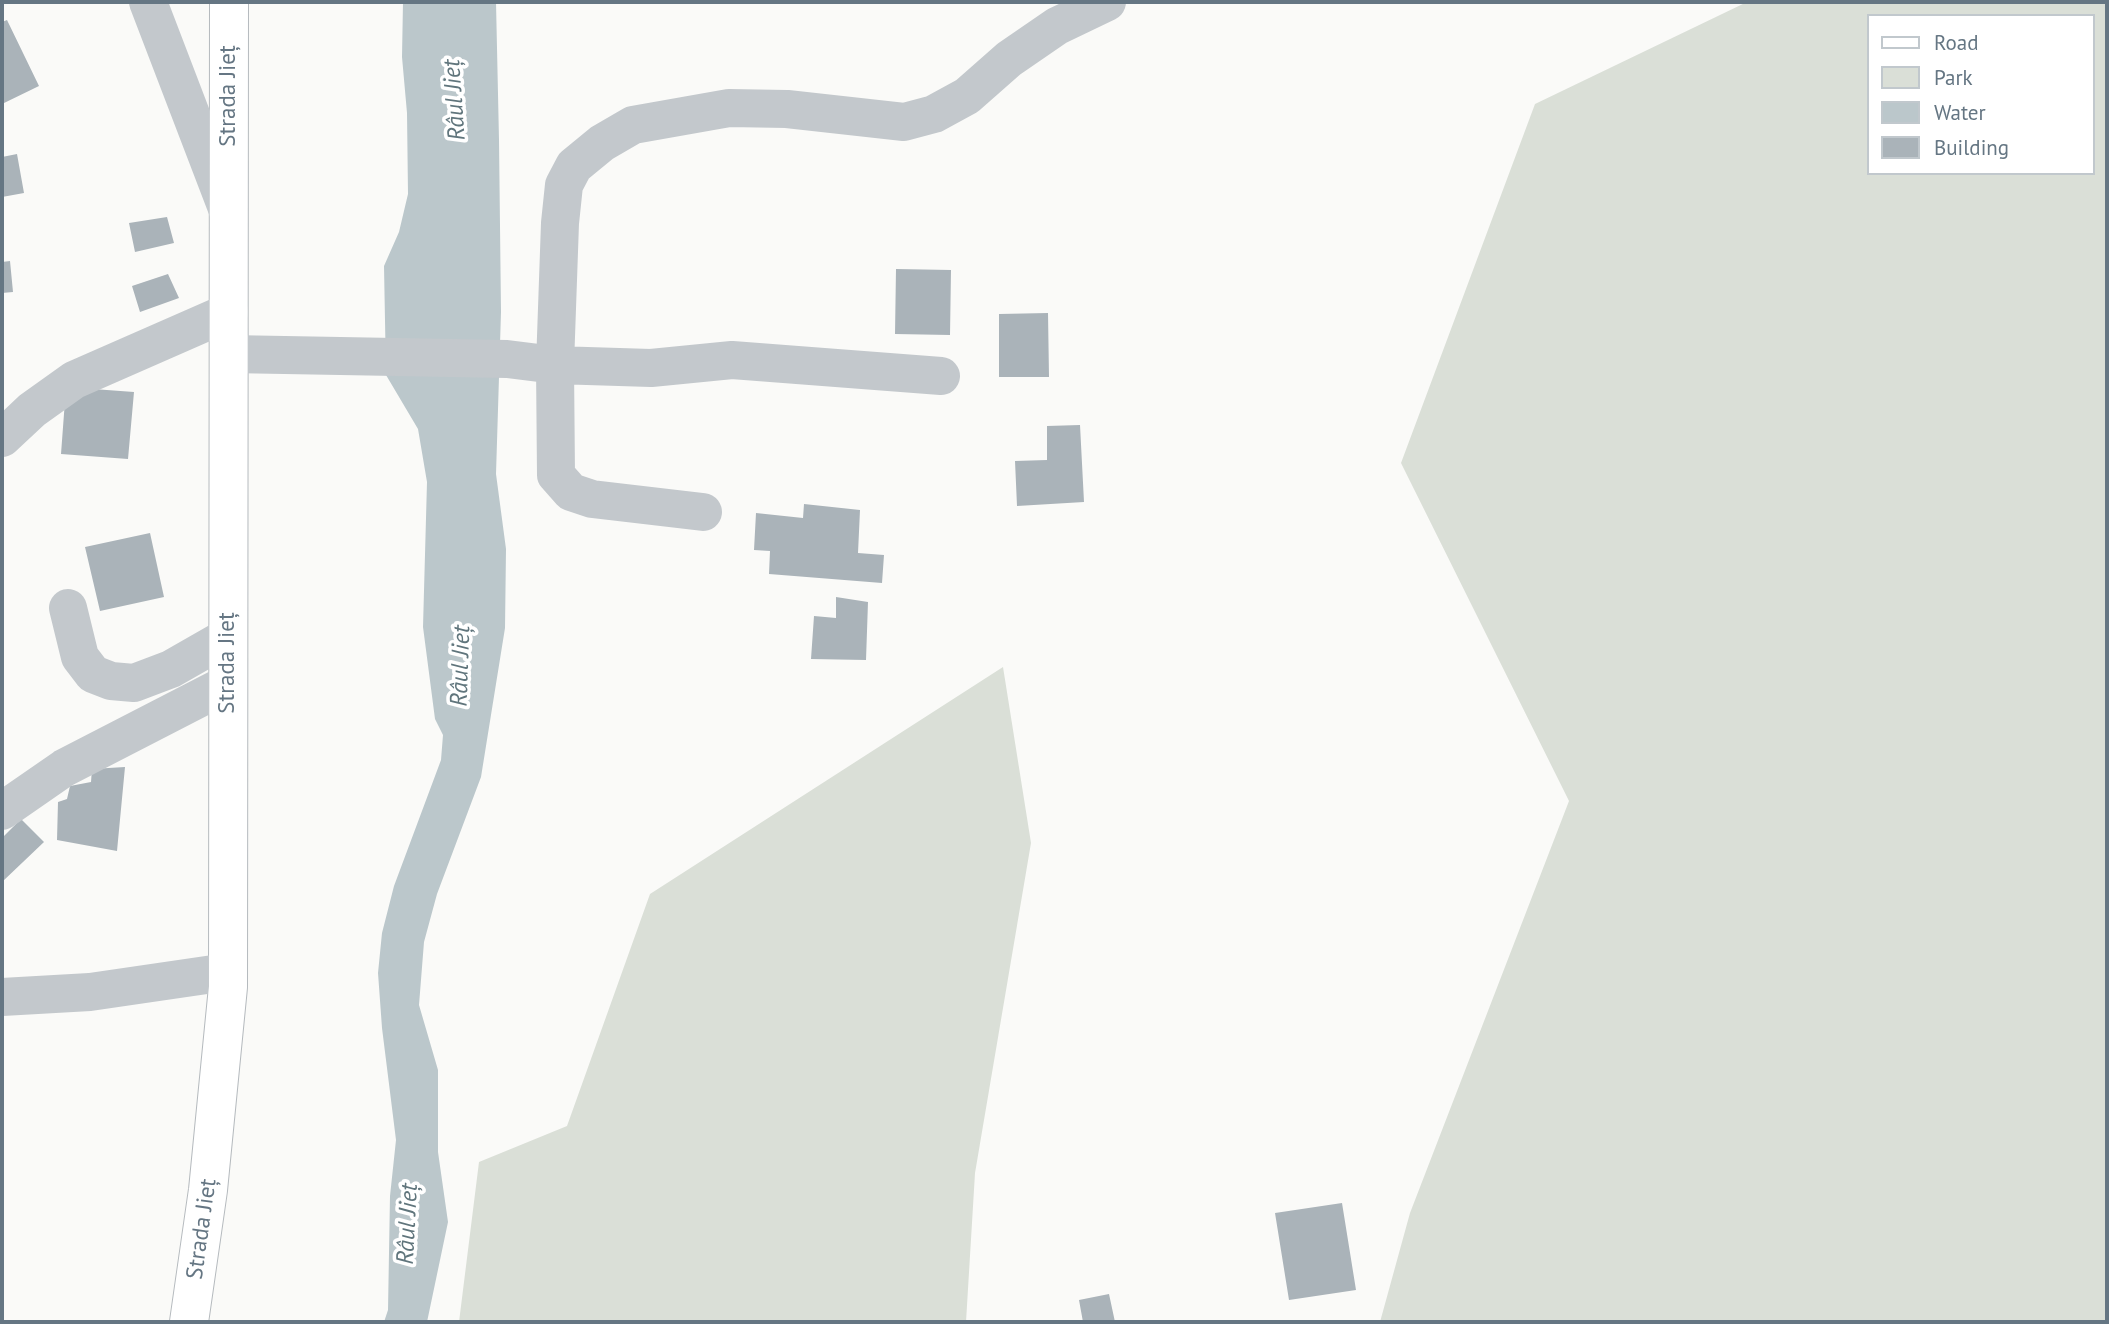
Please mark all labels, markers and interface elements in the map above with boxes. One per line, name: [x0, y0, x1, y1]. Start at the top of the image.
legend: [1868, 14, 2095, 175]
text: Road: [1934, 29, 1978, 56]
street label: Strada Jieț: [214, 45, 242, 147]
water label: Râul Jieț: [438, 59, 472, 141]
text: Park: [1934, 64, 1973, 91]
text: Water: [1934, 99, 1986, 126]
text: Building: [1934, 134, 2009, 161]
street label: Strada Jieț: [213, 612, 241, 714]
water label: Râul Jieț: [445, 625, 477, 707]
street label: Strada Jieț: [181, 1177, 223, 1281]
water label: Râul Jieț: [392, 1183, 424, 1265]

